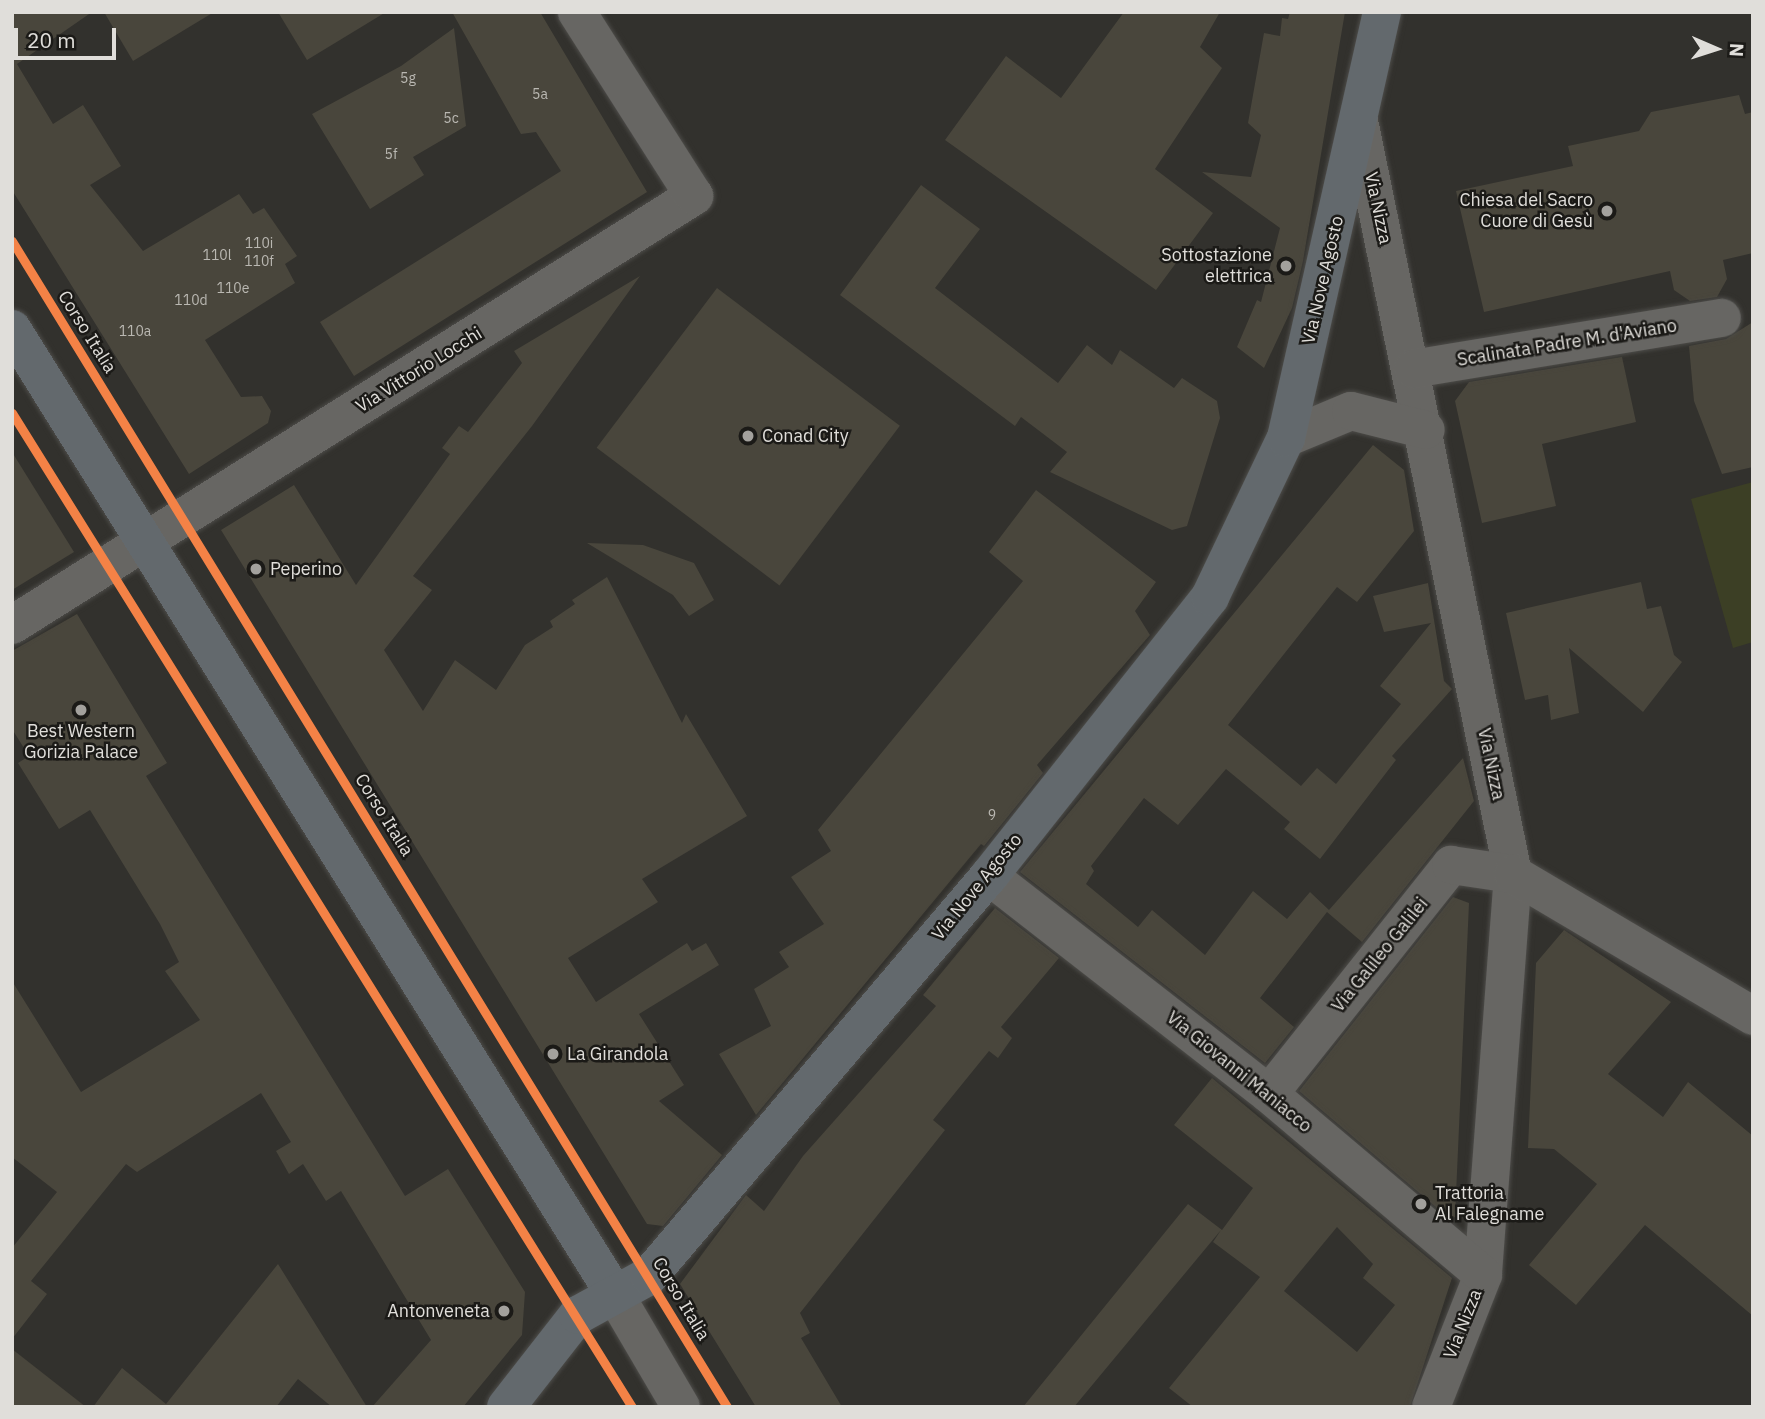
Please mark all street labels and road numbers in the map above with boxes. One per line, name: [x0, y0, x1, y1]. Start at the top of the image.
street label: Via Nizza: [1360, 170, 1396, 246]
street label: Via Nove Agosto: [1298, 214, 1348, 346]
street label: Corso Italia: [53, 287, 121, 377]
street label: Scalinata Padre M. d'Aviano: [1456, 315, 1678, 371]
street label: Via Vittorio Locchi: [352, 323, 486, 417]
street label: Via Nizza: [1473, 726, 1509, 802]
street label: Corso Italia: [350, 770, 418, 860]
street label: Via Nove Agosto: [927, 829, 1027, 945]
street label: Via Galileo Galilei: [1327, 894, 1433, 1016]
street label: Via Giovanni Maniacco: [1162, 1007, 1316, 1137]
street label: Corso Italia: [648, 1254, 714, 1344]
street label: Via Nizza: [1439, 1286, 1487, 1362]

